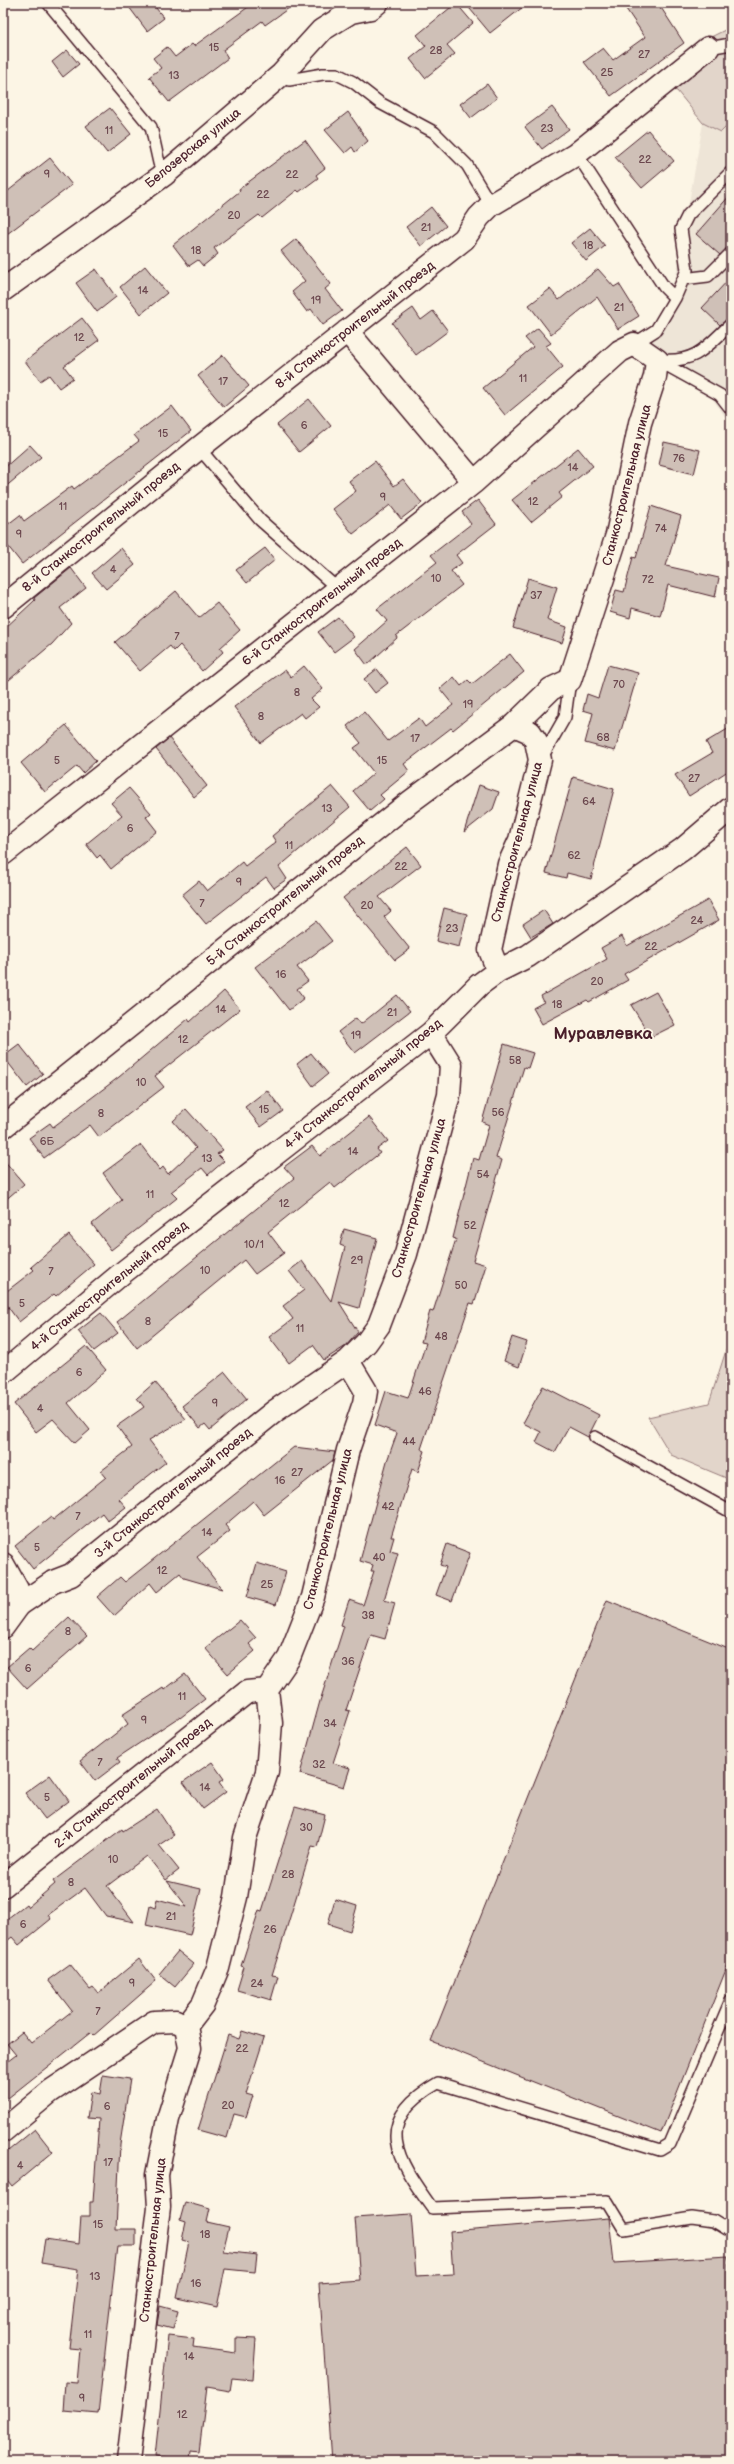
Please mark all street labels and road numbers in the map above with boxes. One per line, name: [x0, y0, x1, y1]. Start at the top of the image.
street label: Белозерская улица: [142, 104, 244, 192]
street label: 8-й Станкостроительный проезд: [272, 258, 438, 392]
street label: Станкостроительная улица: [599, 402, 655, 567]
street label: 8-й Станкостроительный проезд: [19, 458, 183, 596]
street label: 6-й Станкостроительный проезд: [239, 535, 405, 669]
street label: Станкостроительная улица: [488, 760, 546, 924]
street label: 5-й Станкостроительный проезд: [203, 832, 367, 969]
street label: 4-й Станкостроительный проезд: [281, 1015, 445, 1153]
street label: Станкостроительная улица: [388, 1116, 450, 1280]
street label: 4-й Станкостроительный проезд: [27, 1217, 191, 1355]
street label: 3-й Станкостроительный проезд: [91, 1424, 255, 1562]
street label: Станкостроительная улица: [300, 1446, 356, 1611]
street label: 2-й Станкостроительный проезд: [51, 1714, 215, 1852]
street label: Станкостроительная улица: [136, 2156, 170, 2323]

